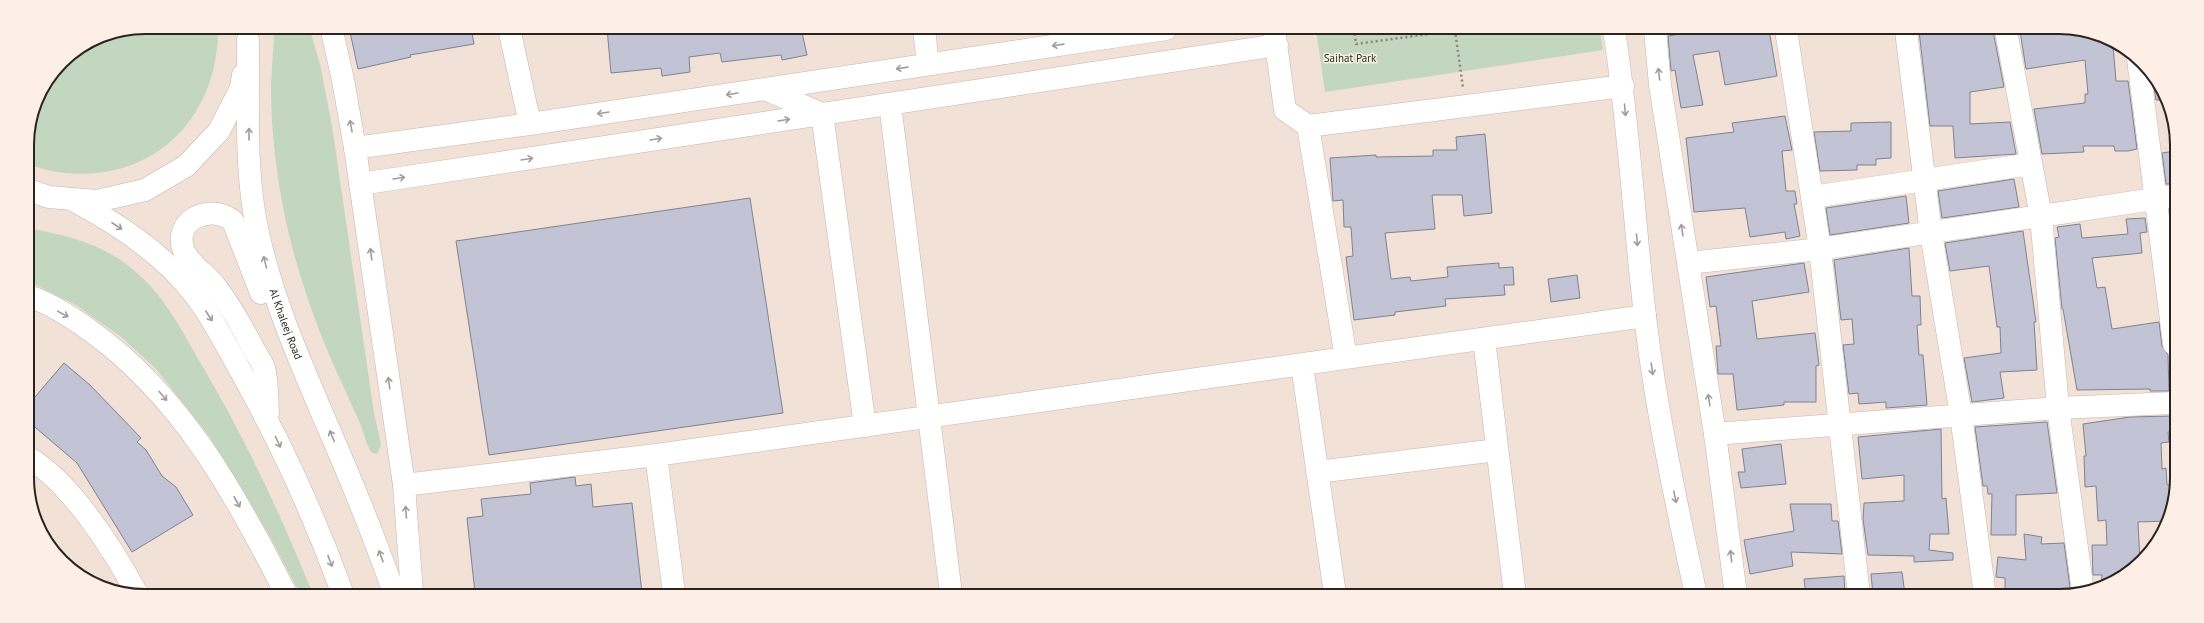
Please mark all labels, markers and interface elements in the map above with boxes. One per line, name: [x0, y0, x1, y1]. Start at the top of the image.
one-way arrow: [1052, 41, 1065, 49]
park label: Saihat Park: [1324, 51, 1377, 65]
one-way arrow: [896, 64, 909, 72]
one-way arrow: [1655, 68, 1663, 81]
one-way arrow: [726, 90, 739, 98]
one-way arrow: [1621, 103, 1629, 116]
one-way arrow: [597, 109, 610, 117]
one-way arrow: [777, 116, 790, 124]
one-way arrow: [347, 120, 355, 133]
one-way arrow: [245, 128, 253, 141]
one-way arrow: [649, 135, 662, 143]
one-way arrow: [520, 155, 533, 163]
one-way arrow: [392, 174, 405, 182]
one-way arrow: [111, 222, 122, 230]
one-way arrow: [1678, 224, 1686, 237]
one-way arrow: [1634, 233, 1641, 246]
one-way arrow: [366, 248, 374, 261]
one-way arrow: [261, 256, 269, 269]
street label: Al Khaleej Road: [267, 287, 306, 361]
one-way arrow: [57, 310, 69, 318]
one-way arrow: [205, 310, 213, 321]
one-way arrow: [1648, 362, 1656, 375]
one-way arrow: [385, 377, 393, 390]
one-way arrow: [158, 391, 167, 401]
one-way arrow: [1705, 394, 1713, 407]
one-way arrow: [328, 430, 335, 442]
one-way arrow: [275, 436, 282, 448]
one-way arrow: [1672, 490, 1680, 503]
one-way arrow: [234, 496, 242, 508]
one-way arrow: [403, 506, 410, 519]
one-way arrow: [377, 549, 384, 562]
one-way arrow: [1727, 550, 1734, 563]
one-way arrow: [327, 555, 335, 567]

